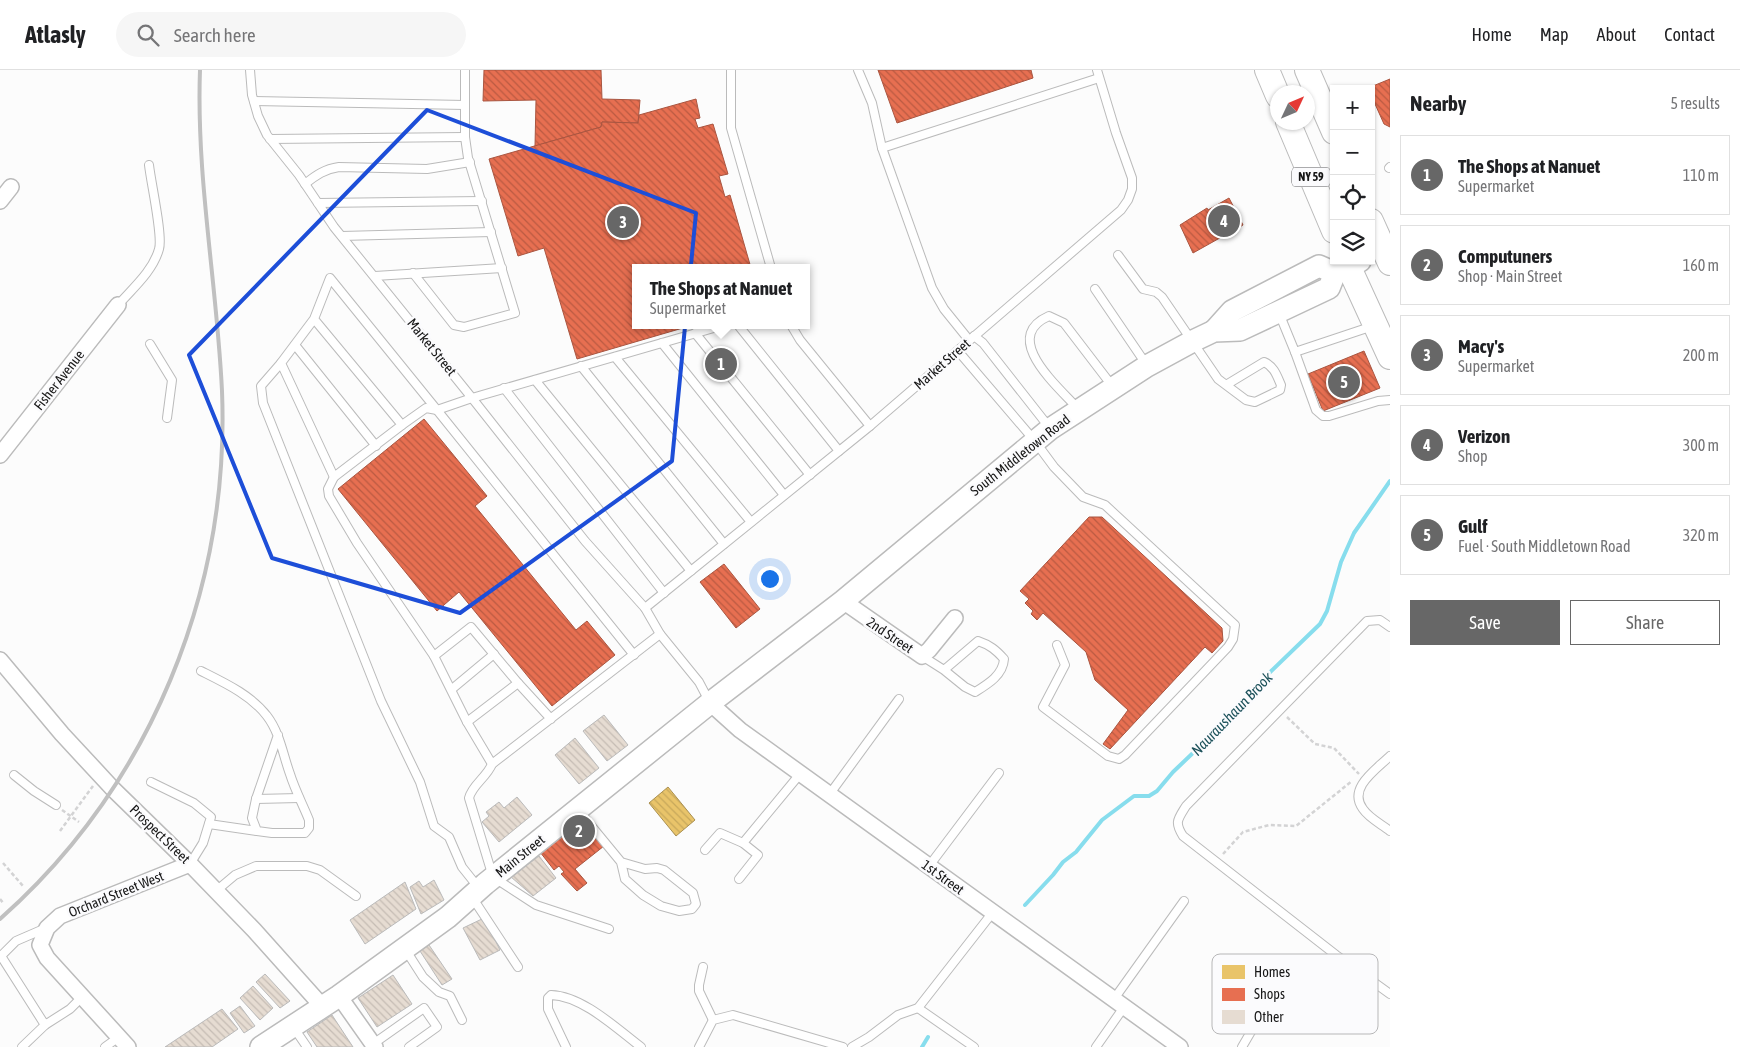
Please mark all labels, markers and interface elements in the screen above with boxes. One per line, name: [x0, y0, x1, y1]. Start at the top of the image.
search box: [116, 12, 466, 57]
text: Atlasly: [25, 21, 86, 48]
icon: search: [134, 21, 162, 49]
text: Search here: [174, 24, 256, 46]
text: Home: [1472, 24, 1512, 45]
text: Map: [1540, 24, 1569, 45]
text: About: [1597, 24, 1636, 45]
text: Contact: [1664, 24, 1715, 45]
north arrow: [1270, 85, 1315, 130]
map controls: [1330, 85, 1375, 265]
button: +: [1330, 85, 1375, 130]
text: Nearby: [1410, 91, 1466, 115]
text: 5 results: [1670, 94, 1720, 112]
button: −: [1330, 130, 1375, 175]
text: The Shops at Nanuet: [1458, 155, 1600, 177]
text: 1: [1423, 166, 1431, 184]
text: 110 m: [1683, 166, 1719, 184]
road number: NY 59: [1292, 168, 1330, 186]
button: locate: [1330, 175, 1375, 220]
text: Supermarket: [1458, 177, 1534, 195]
pin: 4: [1208, 202, 1240, 240]
pin: 3: [607, 203, 639, 241]
button: layers: [1330, 220, 1375, 265]
text: Computuners: [1458, 245, 1552, 267]
text: 2: [1423, 256, 1431, 274]
text: 160 m: [1683, 256, 1719, 274]
popup: [632, 264, 810, 329]
text: Shop · Main Street: [1458, 267, 1562, 285]
text: The Shops at Nanuet: [650, 277, 792, 299]
text: Supermarket: [650, 299, 726, 317]
street label: Market Street: [404, 315, 460, 379]
street label: Market Street: [911, 335, 973, 393]
text: Macy's: [1458, 335, 1504, 357]
pin: 1: [705, 345, 737, 383]
text: 3: [1423, 346, 1431, 364]
text: 200 m: [1683, 346, 1719, 364]
street label: Fisher Avenue: [31, 347, 87, 413]
text: Supermarket: [1458, 357, 1534, 375]
pin: 5: [1328, 363, 1360, 401]
street label: South Middletown Road: [967, 411, 1073, 499]
text: Verizon: [1458, 425, 1510, 447]
text: 4: [1423, 436, 1431, 454]
text: 300 m: [1683, 436, 1719, 454]
text: Shop: [1458, 447, 1488, 465]
text: Gulf: [1458, 515, 1488, 537]
text: 5: [1423, 526, 1431, 544]
text: 320 m: [1683, 526, 1719, 544]
text: Fuel · South Middletown Road: [1458, 537, 1631, 555]
your location: [757, 566, 783, 592]
button: Save: [1410, 600, 1560, 645]
button: Share: [1570, 600, 1720, 645]
street label: 2nd Street: [864, 614, 916, 656]
water label: Nauraushaun Brook: [1188, 668, 1276, 759]
street label: Prospect Street: [127, 801, 193, 867]
pin: 2: [563, 812, 595, 850]
street label: Main Street: [492, 831, 548, 881]
street label: 1st Street: [919, 856, 967, 898]
street label: Orchard Street West: [66, 868, 166, 920]
legend: [1212, 954, 1378, 1034]
text: Homes: [1254, 964, 1290, 980]
text: Shops: [1254, 986, 1285, 1002]
text: Other: [1254, 1009, 1284, 1025]

